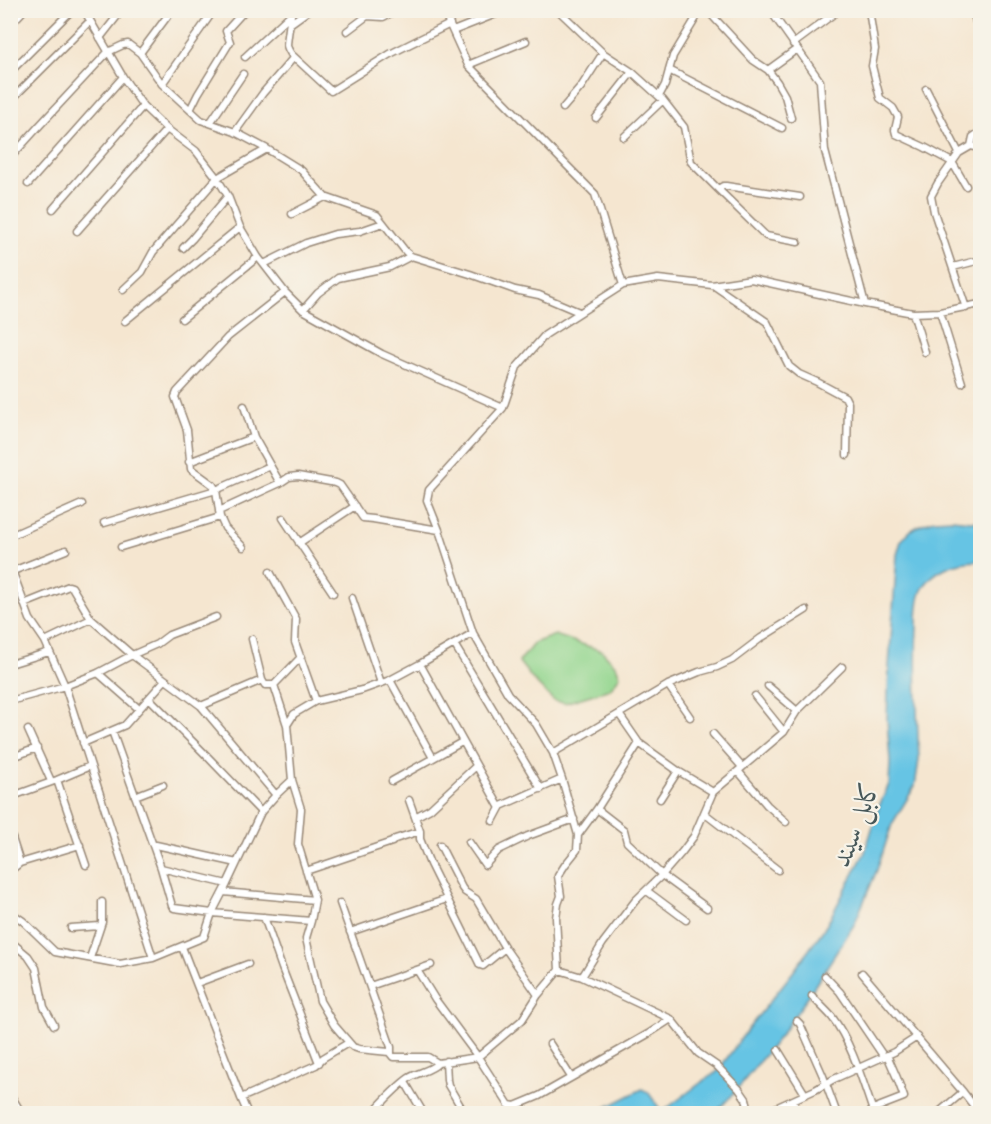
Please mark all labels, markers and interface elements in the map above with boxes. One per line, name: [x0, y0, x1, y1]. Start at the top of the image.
water label: کابل سيند: [824, 775, 892, 873]

